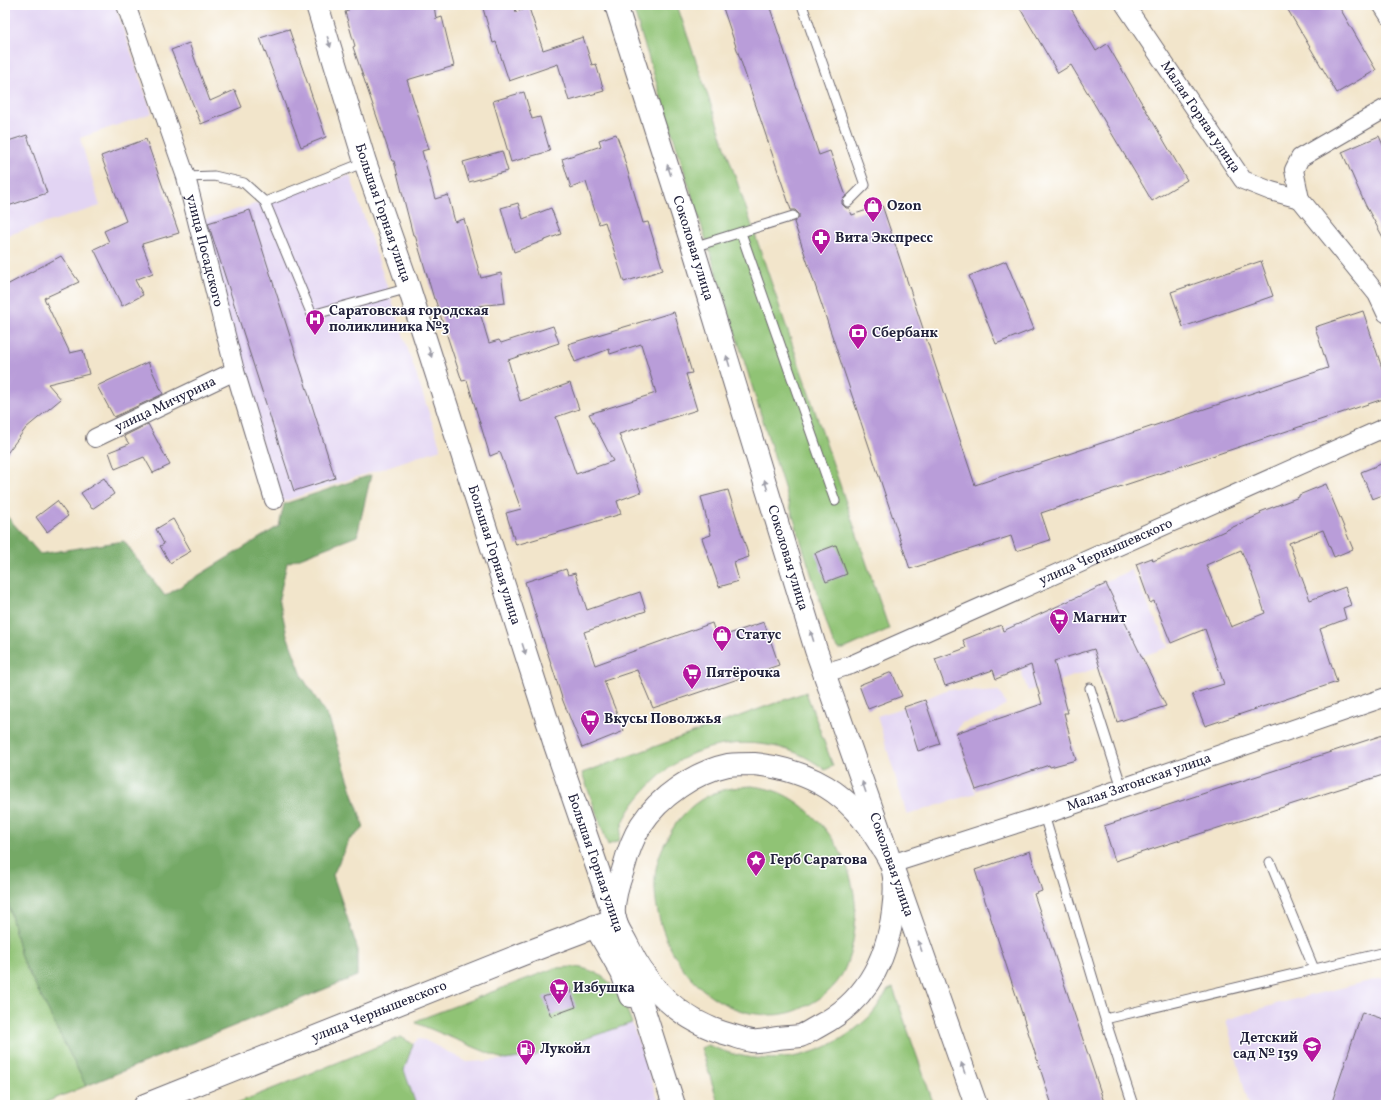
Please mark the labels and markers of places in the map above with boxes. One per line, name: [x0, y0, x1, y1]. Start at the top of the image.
shop icon: Ozon: [862, 195, 884, 223]
place label: Ozon: [887, 197, 922, 216]
pharmacy icon: Вита Экспресс: [810, 227, 832, 255]
place label: Вита Экспресс: [835, 229, 934, 248]
place label: Саратовская городская поликлиника №3: [329, 302, 489, 337]
hospital icon: Саратовская городская поликлиника №3: [304, 308, 326, 336]
bank icon: Сбербанк: [847, 322, 869, 350]
place label: Сбербанк: [872, 324, 939, 343]
supermarket icon: Магнит: [1048, 607, 1070, 635]
place label: Магнит: [1073, 609, 1127, 628]
shop icon: Статус: [711, 624, 733, 652]
place label: Статус: [736, 626, 782, 645]
supermarket icon: Пятёрочка: [681, 662, 703, 690]
place label: Пятёрочка: [706, 664, 781, 683]
supermarket icon: Вкусы Поволжья: [579, 708, 601, 736]
place label: Вкусы Поволжья: [604, 710, 721, 729]
place icon: Герб Саратова: [745, 849, 767, 877]
place label: Герб Саратова: [770, 851, 868, 870]
supermarket icon: Избушка: [548, 977, 570, 1005]
place label: Избушка: [573, 979, 635, 998]
place label: Детский сад № 139: [1233, 1029, 1298, 1064]
school or university icon: Детский сад № 139: [1301, 1035, 1323, 1063]
fuel station icon: Лукойл: [515, 1038, 537, 1066]
place label: Лукойл: [540, 1040, 591, 1059]

